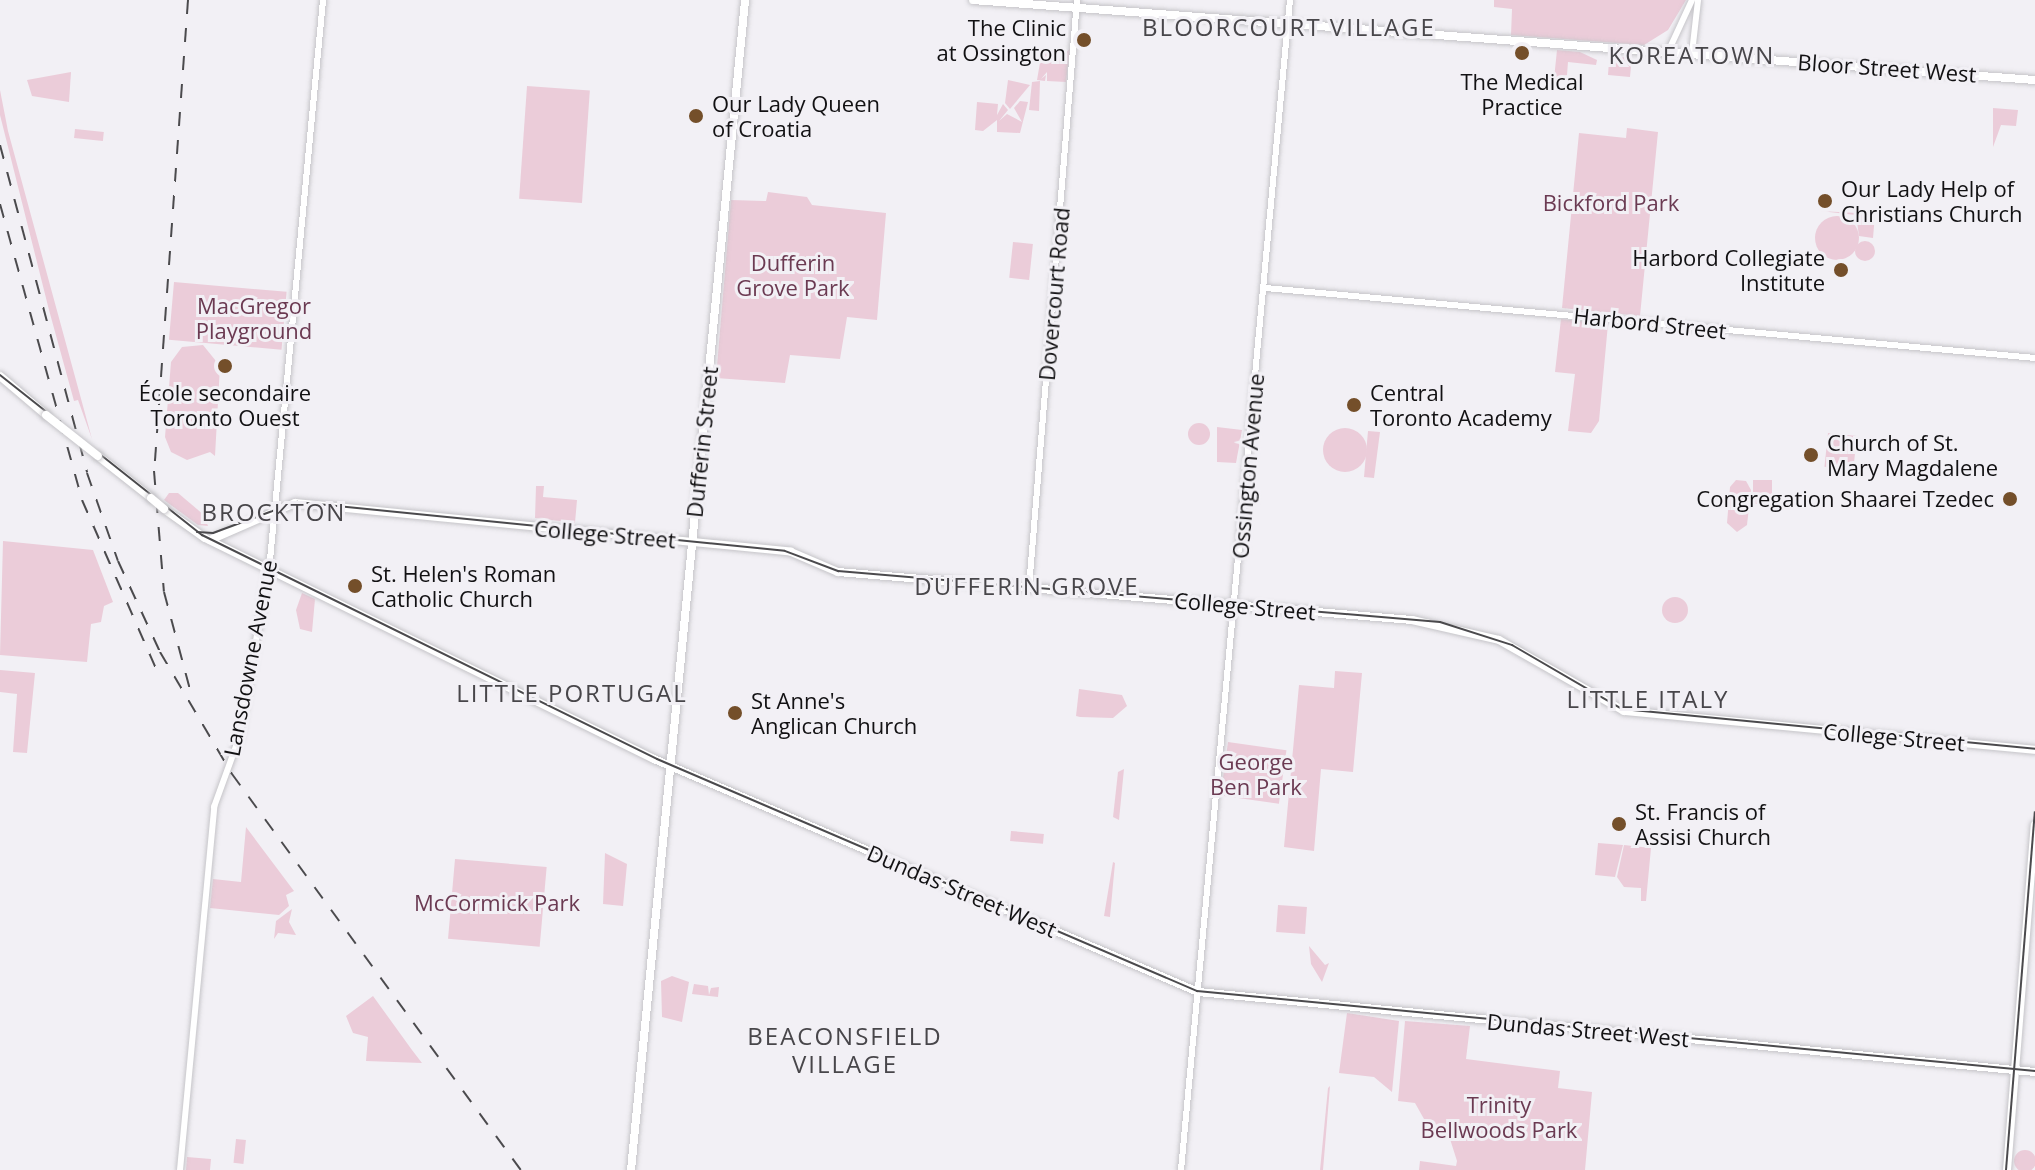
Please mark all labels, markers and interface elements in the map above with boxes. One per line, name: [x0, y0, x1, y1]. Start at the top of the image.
district label: BLOORCOURT VILLAGE: [1142, 13, 1436, 41]
place label: The Clinic at Ossington: [937, 14, 1066, 66]
marker: The Clinic at Ossington: [1073, 29, 1095, 51]
district label: KOREATOWN: [1609, 41, 1775, 69]
marker: The Medical Practice: [1511, 42, 1533, 64]
street label: Bloor Street West: [1797, 49, 1977, 87]
place label: The Medical Practice: [1460, 68, 1584, 120]
place label: Our Lady Queen of Croatia: [712, 90, 880, 142]
marker: Our Lady Queen of Croatia: [687, 107, 705, 125]
place label: Our Lady Help of Christians Church: [1841, 175, 2023, 226]
park label: Bickford Park: [1543, 190, 1679, 216]
marker: Our Lady Help of Christians Church: [1816, 192, 1834, 210]
street label: Dovercourt Road: [1033, 206, 1075, 382]
place label: Harbord Collegiate Institute: [1632, 244, 1825, 296]
park label: Dufferin Grove Park: [736, 249, 850, 300]
marker: Harbord Collegiate Institute: [1832, 261, 1850, 279]
park label: MacGregor Playground: [196, 292, 312, 344]
street label: Harbord Street: [1572, 302, 1728, 344]
marker: École secondaire Toronto Ouest: [216, 357, 234, 375]
street label: Dufferin Street: [681, 365, 723, 519]
street label: Ossington Avenue: [1227, 372, 1269, 560]
place label: École secondaire Toronto Ouest: [139, 379, 311, 430]
place label: Central Toronto Academy: [1370, 379, 1552, 430]
marker: Central Toronto Academy: [1345, 396, 1363, 414]
place label: Church of St. Mary Magdalene: [1827, 429, 1998, 480]
marker: Church of St. Mary Magdalene: [1802, 446, 1820, 464]
place label: Congregation Shaarei Tzedec: [1696, 486, 1994, 512]
marker: Congregation Shaarei Tzedec: [2001, 490, 2019, 508]
district label: BROCKTON: [202, 498, 346, 526]
street label: College Street: [533, 515, 677, 553]
street label: Lansdowne Avenue: [218, 558, 282, 758]
place label: St. Helen's Roman Catholic Church: [371, 560, 556, 612]
district label: DUFFERIN GROVE: [914, 572, 1140, 600]
marker: St. Helen's Roman Catholic Church: [346, 577, 364, 595]
street label: College Street: [1173, 587, 1317, 625]
district label: LITTLE PORTUGAL: [456, 679, 688, 707]
district label: LITTLE ITALY: [1567, 685, 1729, 713]
place label: St Anne's Anglican Church: [751, 687, 917, 738]
marker: St Anne's Anglican Church: [726, 704, 744, 722]
street label: College Street: [1822, 718, 1966, 756]
park label: George Ben Park: [1210, 748, 1302, 800]
place label: St. Francis of Assisi Church: [1635, 798, 1771, 850]
marker: St. Francis of Assisi Church: [1610, 815, 1628, 833]
street label: Dundas Street West: [863, 839, 1061, 943]
park label: McCormick Park: [414, 890, 580, 916]
street label: Dundas Street West: [1486, 1008, 1690, 1052]
district label: BEACONSFIELD VILLAGE: [747, 1022, 943, 1078]
park label: Trinity Bellwoods Park: [1421, 1091, 1577, 1142]

